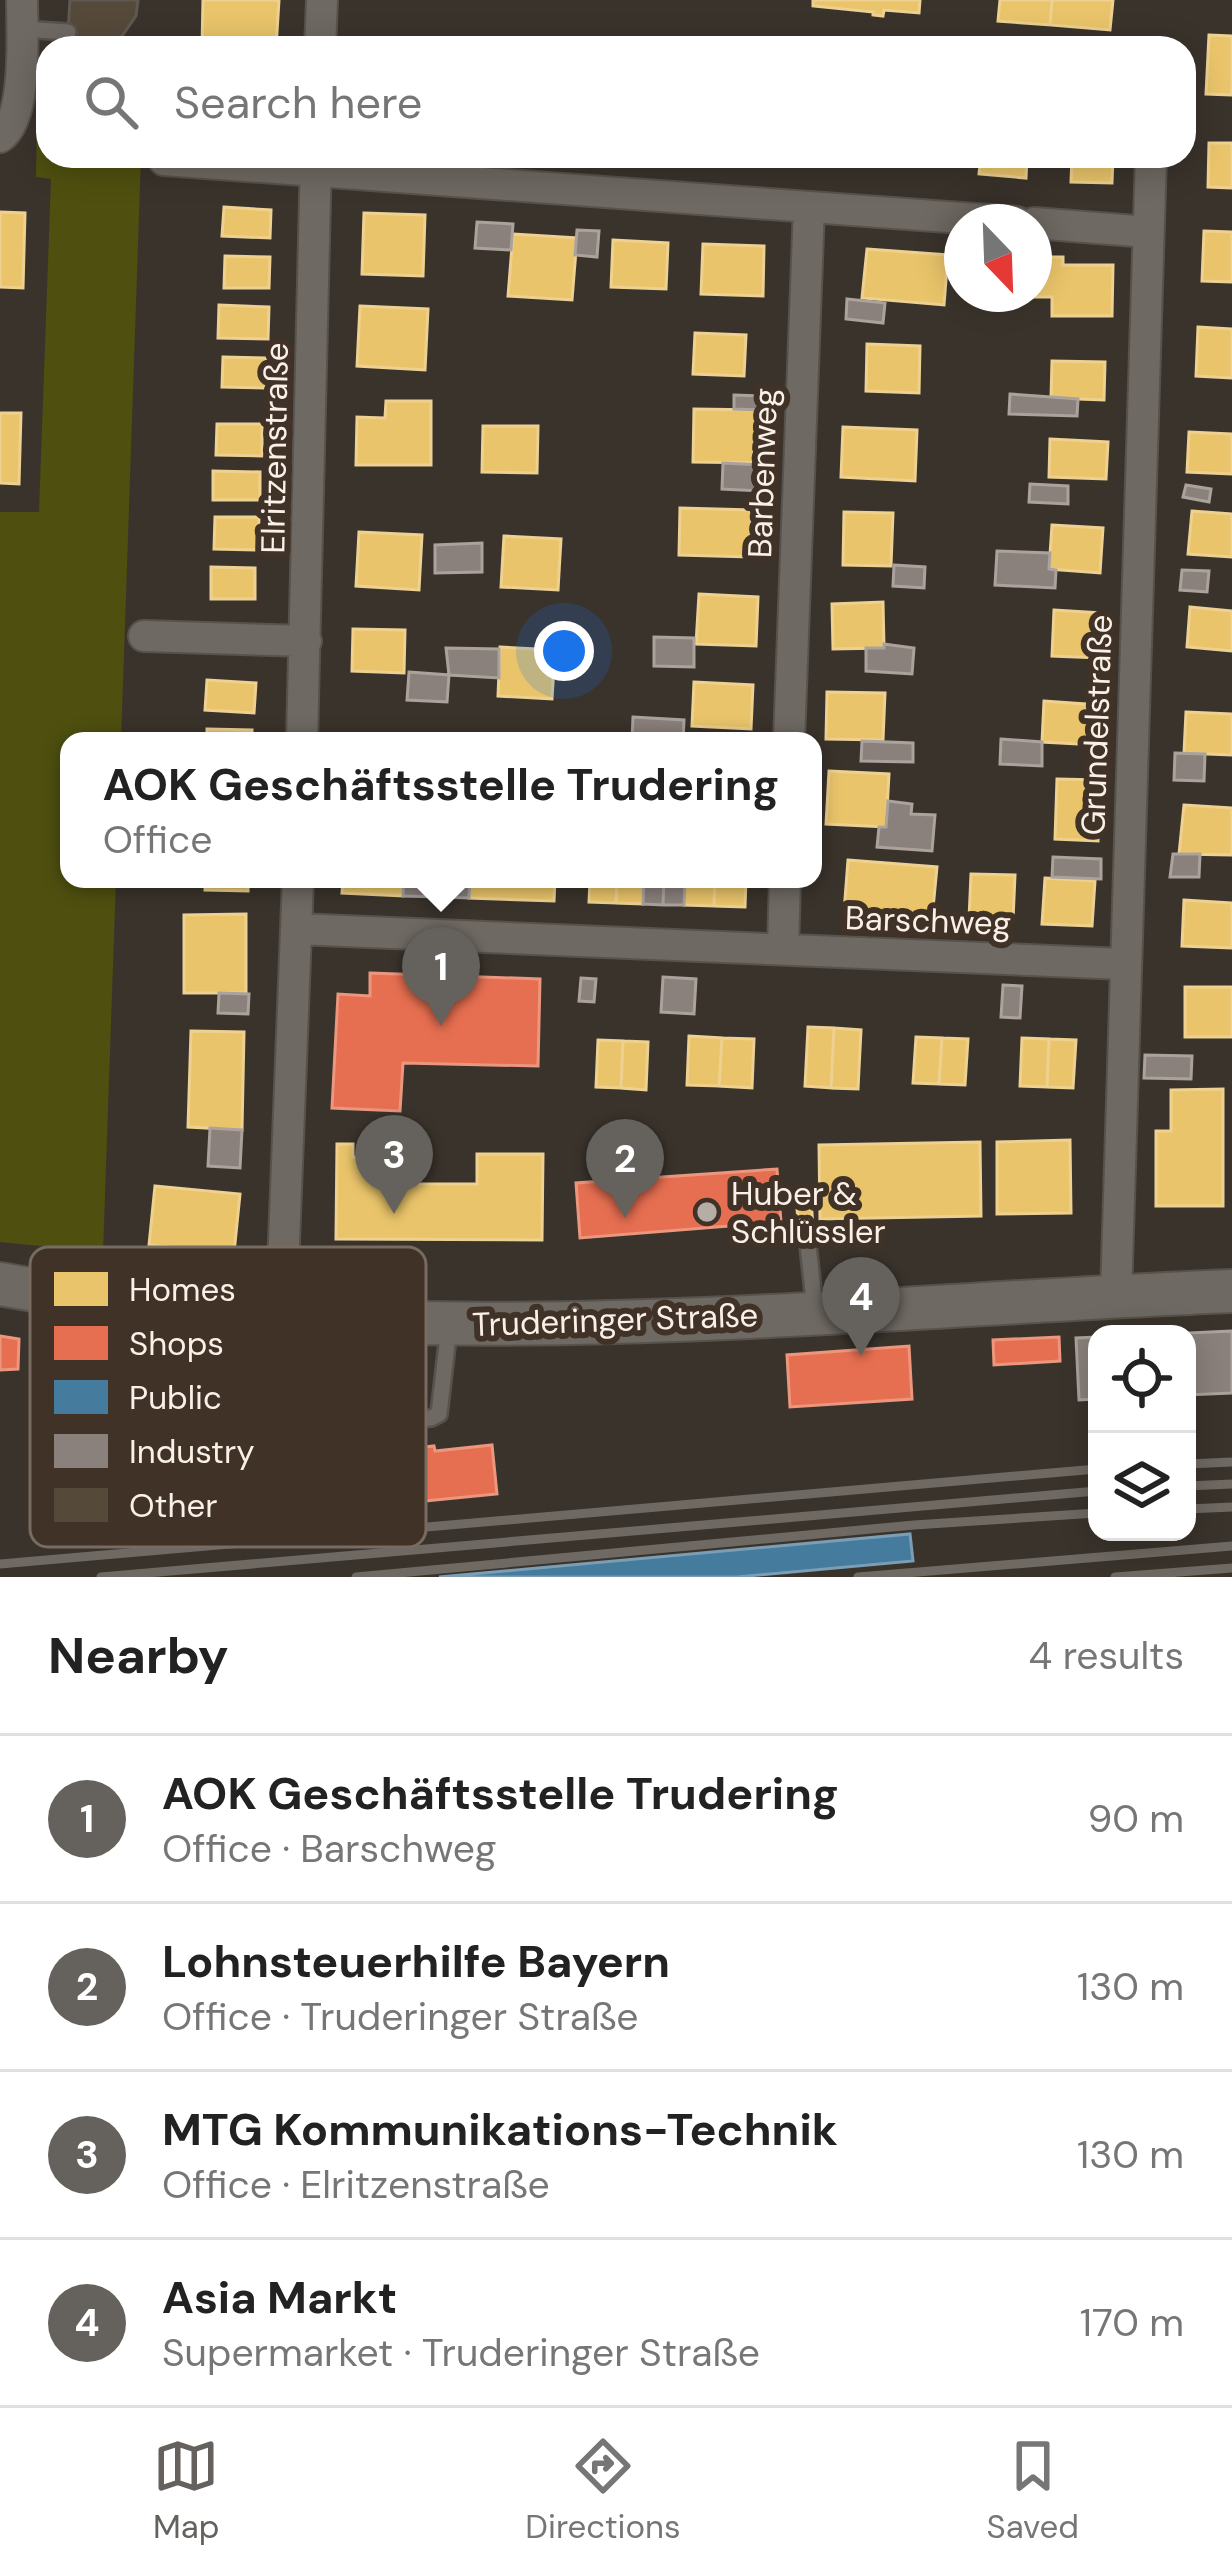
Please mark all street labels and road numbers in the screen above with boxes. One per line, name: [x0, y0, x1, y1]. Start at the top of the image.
street label: Elritzenstraße: [251, 342, 298, 554]
street label: Barbenweg: [738, 387, 787, 559]
street label: Grundelstraße: [1071, 614, 1122, 836]
street label: Barschweg: [844, 896, 1012, 945]
street label: Truderinger Straße: [471, 1293, 759, 1346]

